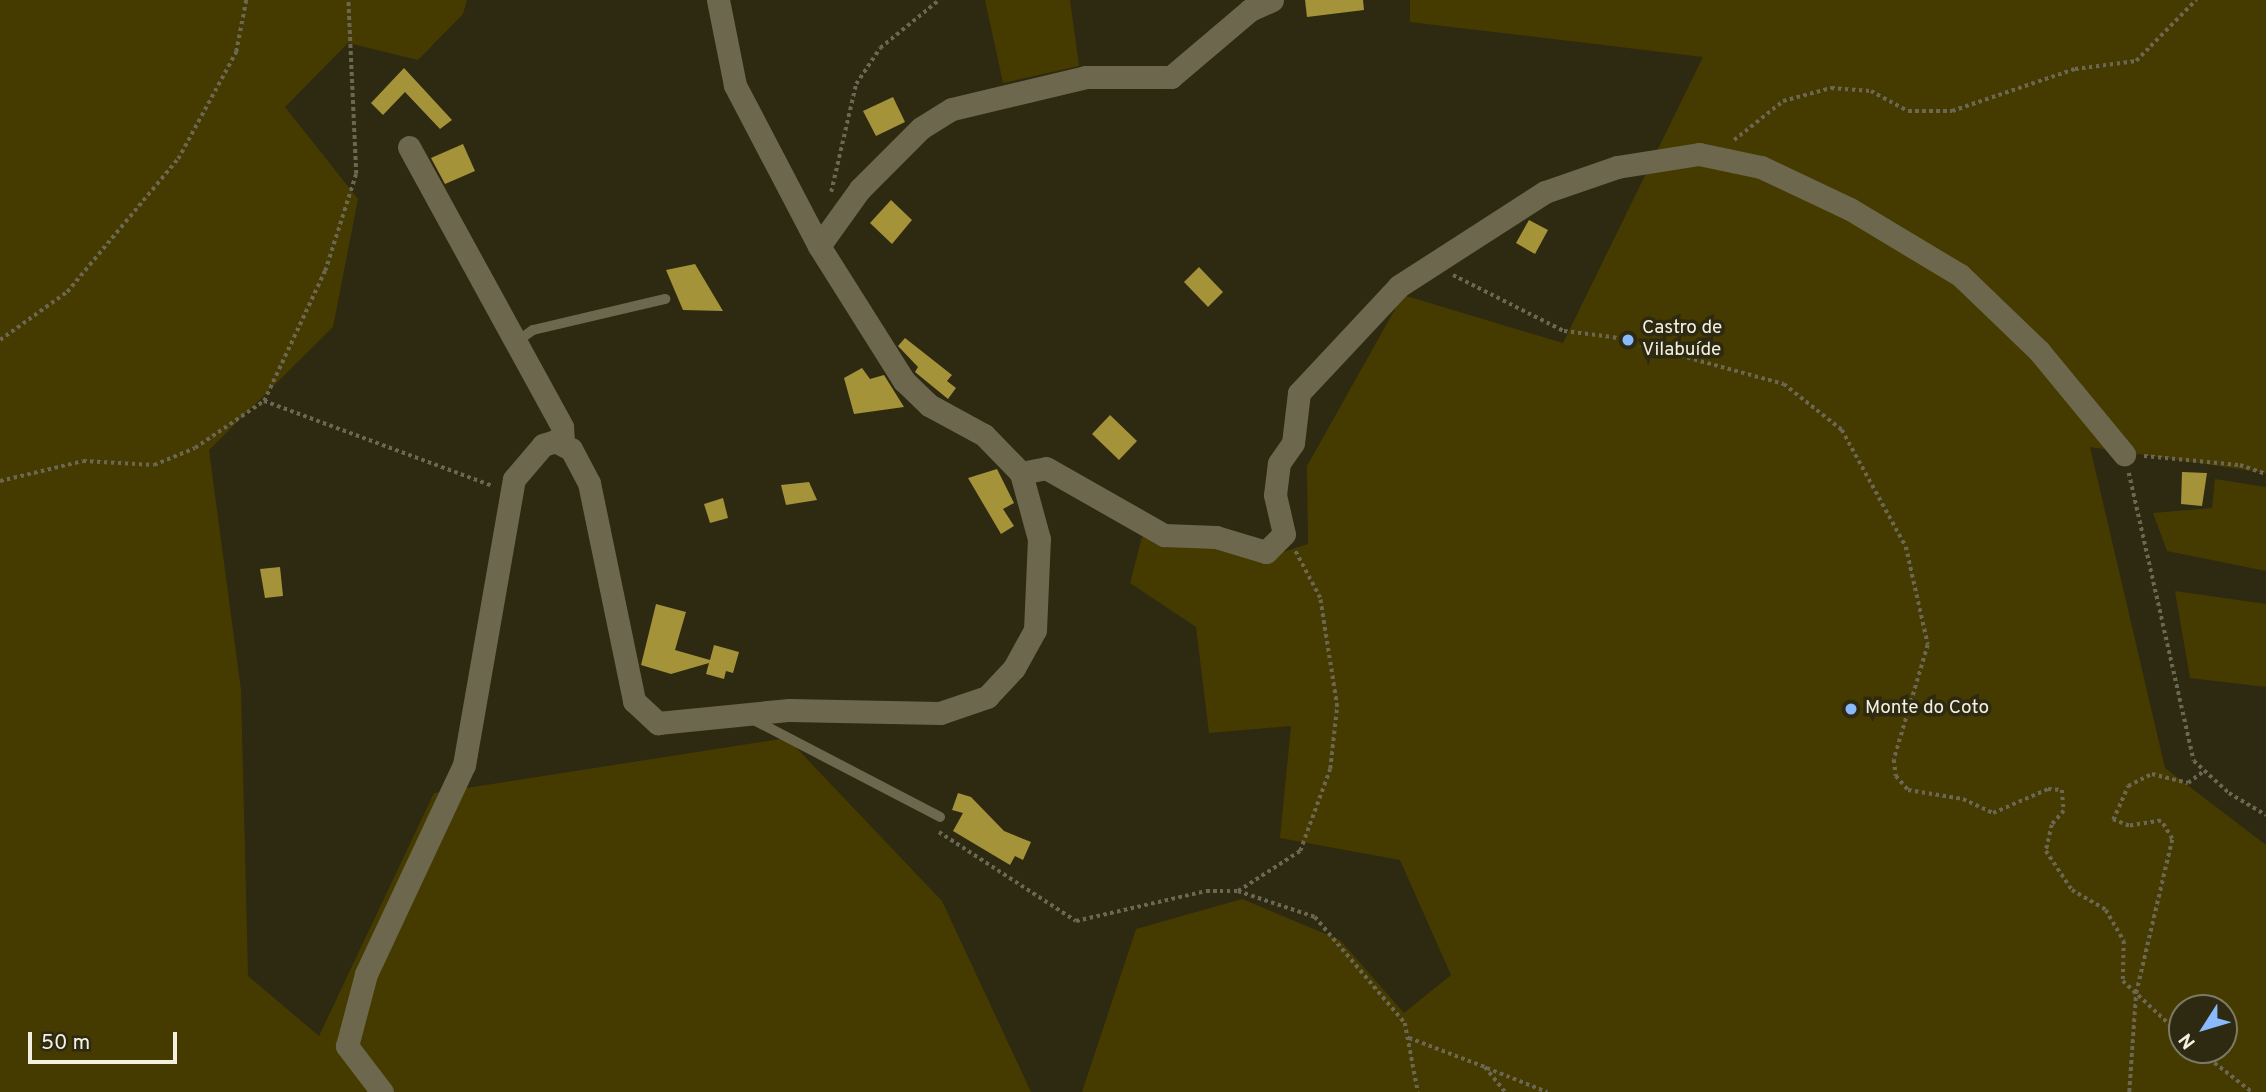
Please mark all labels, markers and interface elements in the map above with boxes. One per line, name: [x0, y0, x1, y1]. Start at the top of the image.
place label: Castro de Vilabuíde: [1642, 318, 1722, 362]
marker: Castro de Vilabuíde: [1620, 332, 1636, 348]
place label: Monte do Coto: [1865, 698, 1989, 720]
marker: Monte do Coto: [1843, 701, 1859, 717]
north arrow: [2168, 994, 2238, 1064]
scale bar: [32, 1018, 180, 1062]
text: N: [2174, 1028, 2202, 1053]
text: 50 m: [41, 1030, 90, 1057]

